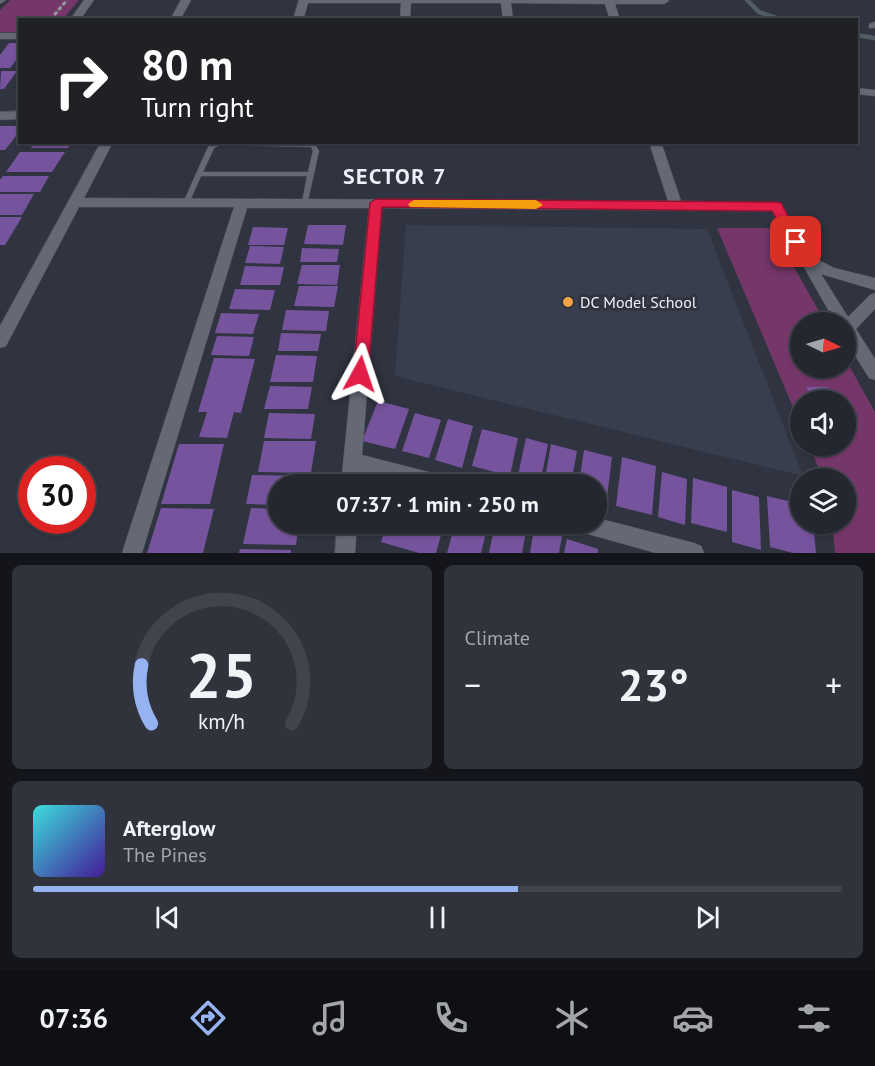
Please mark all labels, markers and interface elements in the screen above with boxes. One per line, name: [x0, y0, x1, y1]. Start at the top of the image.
text: 80 m: [141, 37, 233, 92]
icon: right: [42, 42, 120, 120]
text: Turn right: [141, 90, 254, 124]
district label: SECTOR 7: [343, 162, 447, 190]
pin: [770, 216, 821, 267]
icon: arrive: [779, 225, 812, 258]
place label: DC Model School: [580, 292, 697, 312]
marker: DC Model School: [561, 295, 575, 309]
north arrow: [790, 312, 856, 378]
map controls: [790, 312, 856, 534]
position arrow: [328, 342, 392, 406]
button: sound: [790, 390, 856, 456]
speed limit sign: 30: [18, 456, 96, 534]
button: layers: [790, 468, 856, 534]
text: 07:37 · 1 min · 250 m: [336, 490, 539, 518]
text: Climate: [465, 625, 530, 651]
text: 25: [186, 634, 257, 715]
text: 23°: [618, 655, 689, 713]
text: −: [465, 663, 481, 706]
text: +: [825, 663, 842, 706]
text: km/h: [198, 707, 245, 735]
text: Afterglow: [123, 814, 215, 842]
text: The Pines: [123, 842, 207, 868]
icon: previous: [151, 901, 184, 934]
icon: pause: [421, 901, 454, 934]
icon: next: [691, 901, 724, 934]
icon: directions: [187, 997, 229, 1039]
icon: music: [309, 997, 351, 1039]
icon: phone: [430, 997, 472, 1039]
icon: climate: [551, 997, 593, 1039]
icon: car: [672, 997, 714, 1039]
icon: filters: [793, 997, 835, 1039]
text: 07:36: [40, 1001, 108, 1035]

